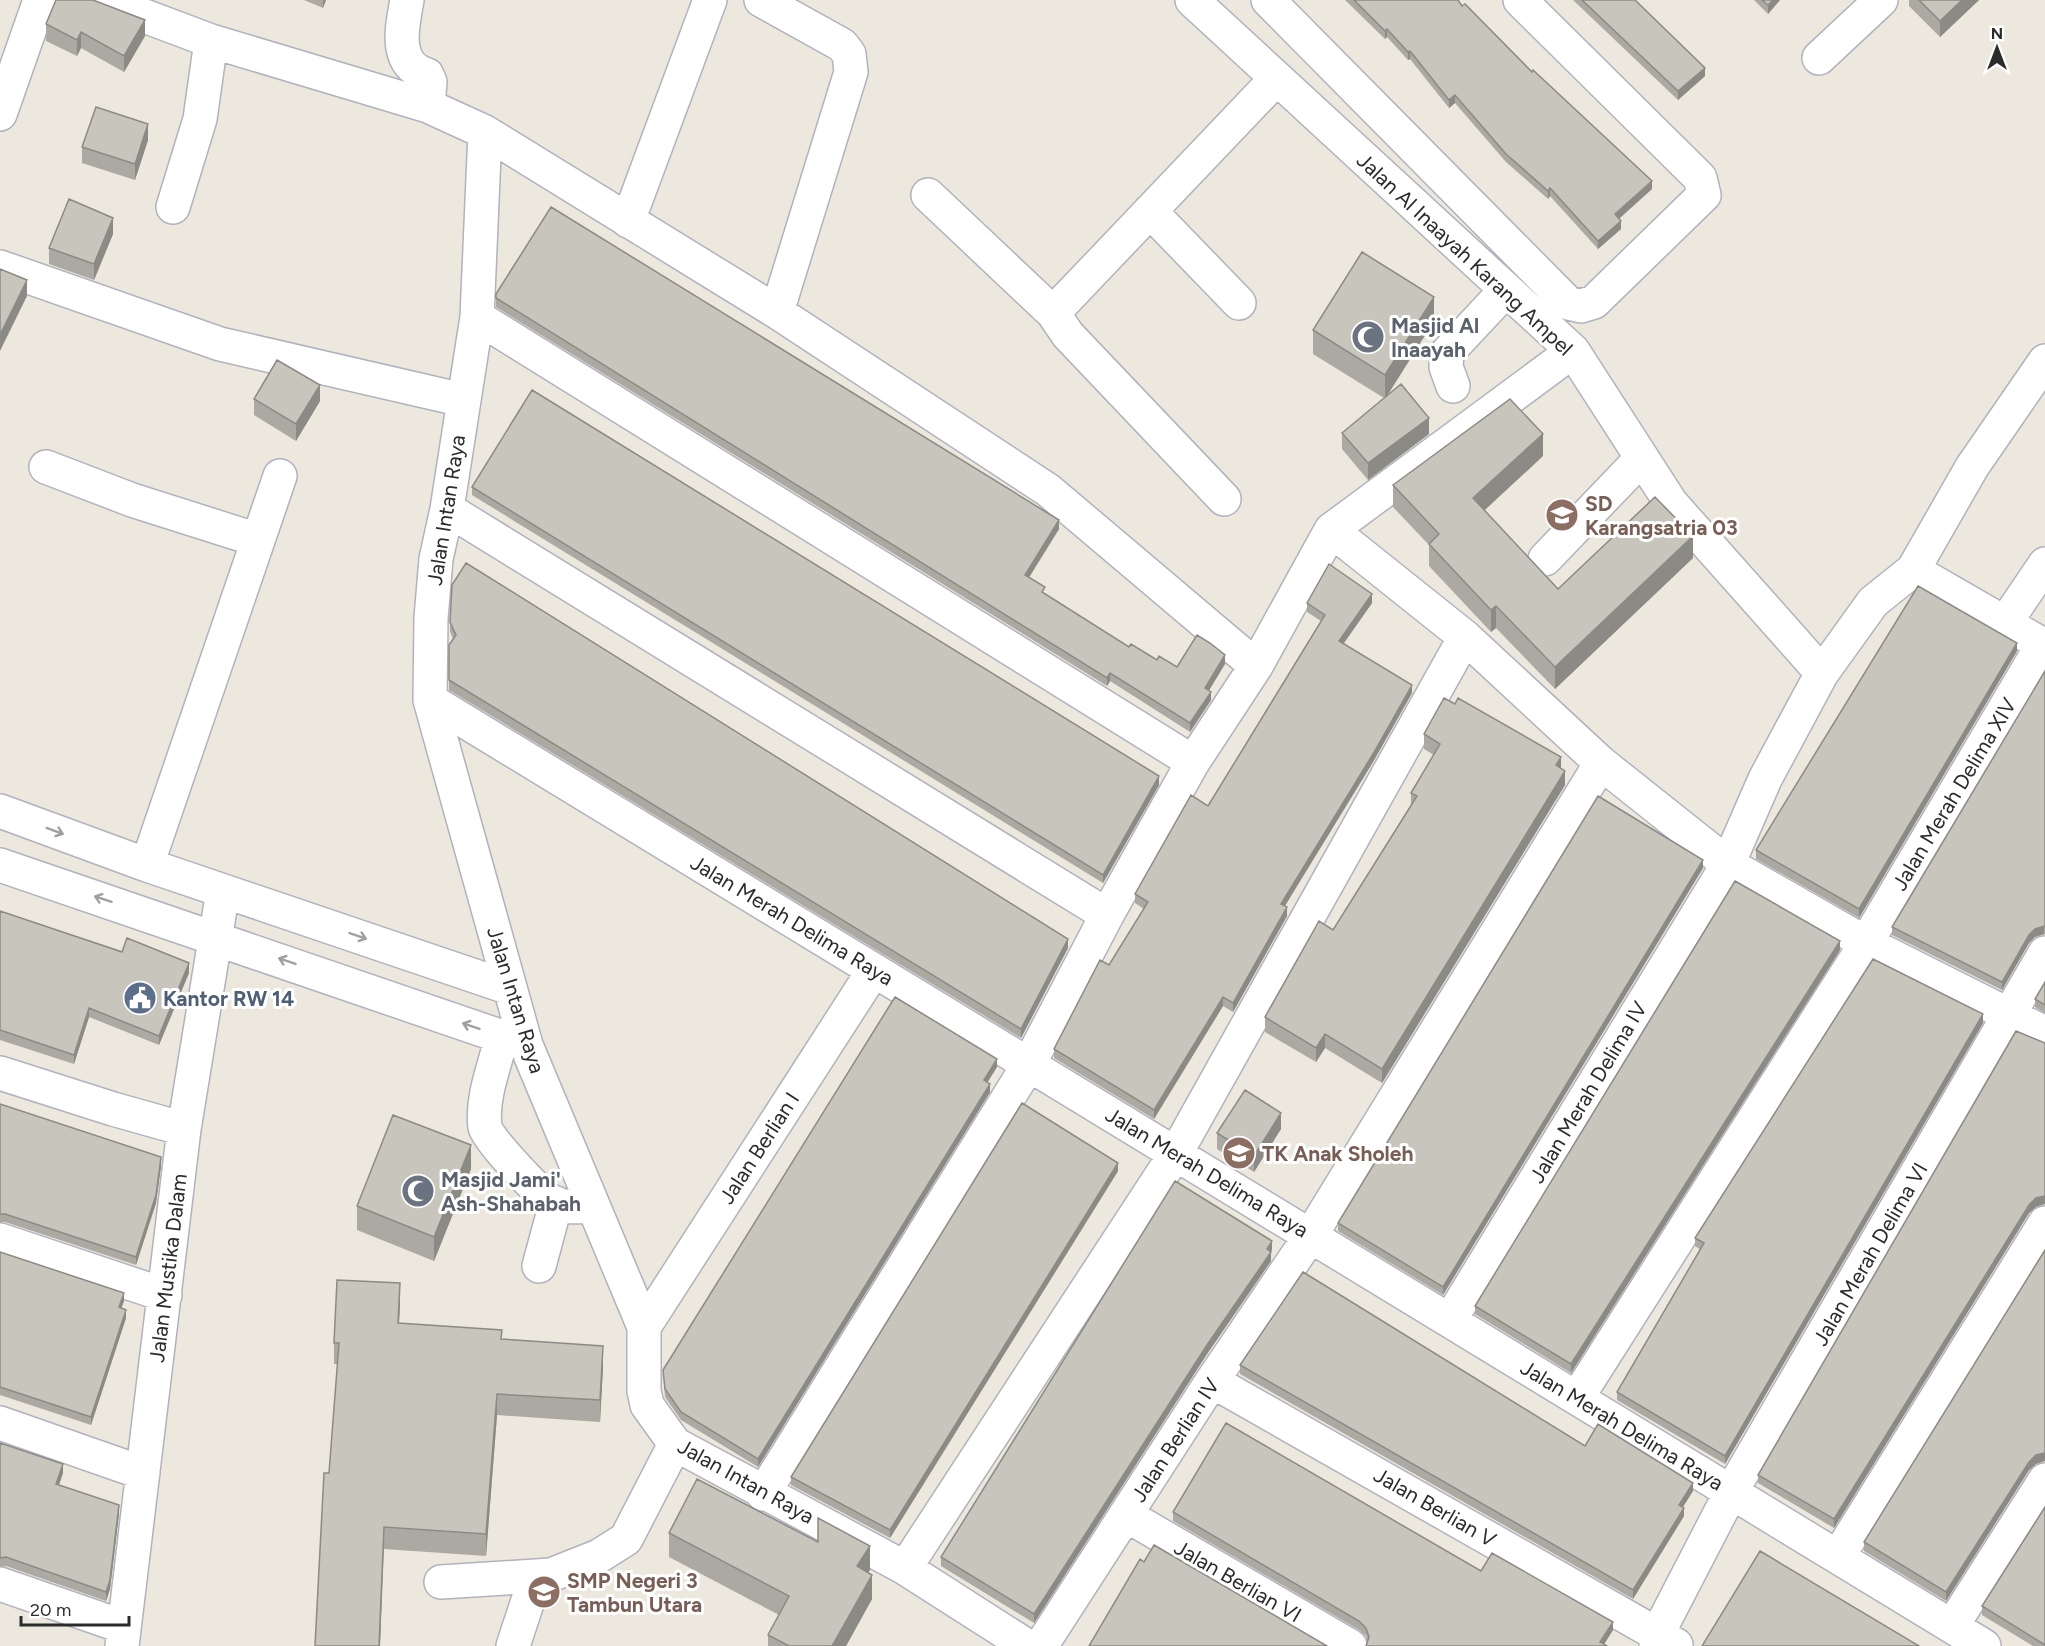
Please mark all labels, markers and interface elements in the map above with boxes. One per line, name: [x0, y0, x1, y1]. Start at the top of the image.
north arrow: [1967, 18, 2027, 78]
text: N: [1991, 24, 2003, 43]
street label: Jalan Al Inaayah Karang Ampel: [1352, 147, 1578, 361]
place label: Masjid Al Inaayah: [1391, 313, 1479, 362]
mosque icon: Masjid Al Inaayah: [1350, 319, 1386, 355]
street label: Jalan Intan Raya: [422, 433, 470, 587]
place label: SD Karangsatria 03: [1585, 491, 1738, 540]
school or university icon: SD Karangsatria 03: [1544, 497, 1580, 533]
street label: Jalan Merah Delima XIV: [1887, 693, 2022, 895]
one-way arrow: [45, 826, 64, 837]
street label: Jalan Merah Delima Raya: [686, 850, 898, 990]
one-way arrow: [93, 893, 112, 904]
street label: Jalan Intan Raya: [482, 924, 550, 1076]
one-way arrow: [348, 932, 367, 943]
one-way arrow: [278, 955, 297, 966]
public building icon: Kantor RW 14: [122, 980, 158, 1016]
place label: Kantor RW 14: [163, 986, 294, 1011]
street label: Jalan Merah Delima IV: [1524, 996, 1652, 1187]
one-way arrow: [462, 1019, 481, 1030]
street label: Jalan Berlian I: [714, 1088, 804, 1208]
street label: Jalan Merah Delima Raya: [1101, 1102, 1313, 1242]
school or university icon: TK Anak Sholeh: [1221, 1135, 1257, 1171]
place label: TK Anak Sholeh: [1262, 1141, 1413, 1166]
street label: Jalan Merah Delima VI: [1807, 1158, 1933, 1350]
place label: Masjid Jami' Ash-Shahabah: [441, 1167, 581, 1216]
street label: Jalan Mustika Dalam: [144, 1172, 192, 1364]
mosque icon: Masjid Jami' Ash-Shahabah: [400, 1173, 436, 1209]
street label: Jalan Merah Delima Raya: [1516, 1355, 1728, 1495]
street label: Jalan Berlian IV: [1126, 1373, 1225, 1507]
street label: Jalan Intan Raya: [674, 1433, 818, 1529]
street label: Jalan Berlian V: [1370, 1462, 1501, 1552]
street label: Jalan Berlian VI: [1170, 1535, 1306, 1627]
place label: SMP Negeri 3 Tambun Utara: [567, 1568, 702, 1617]
school or university icon: SMP Negeri 3 Tambun Utara: [526, 1574, 562, 1610]
scale bar: [21, 1589, 129, 1627]
text: 20 m: [30, 1599, 71, 1621]

